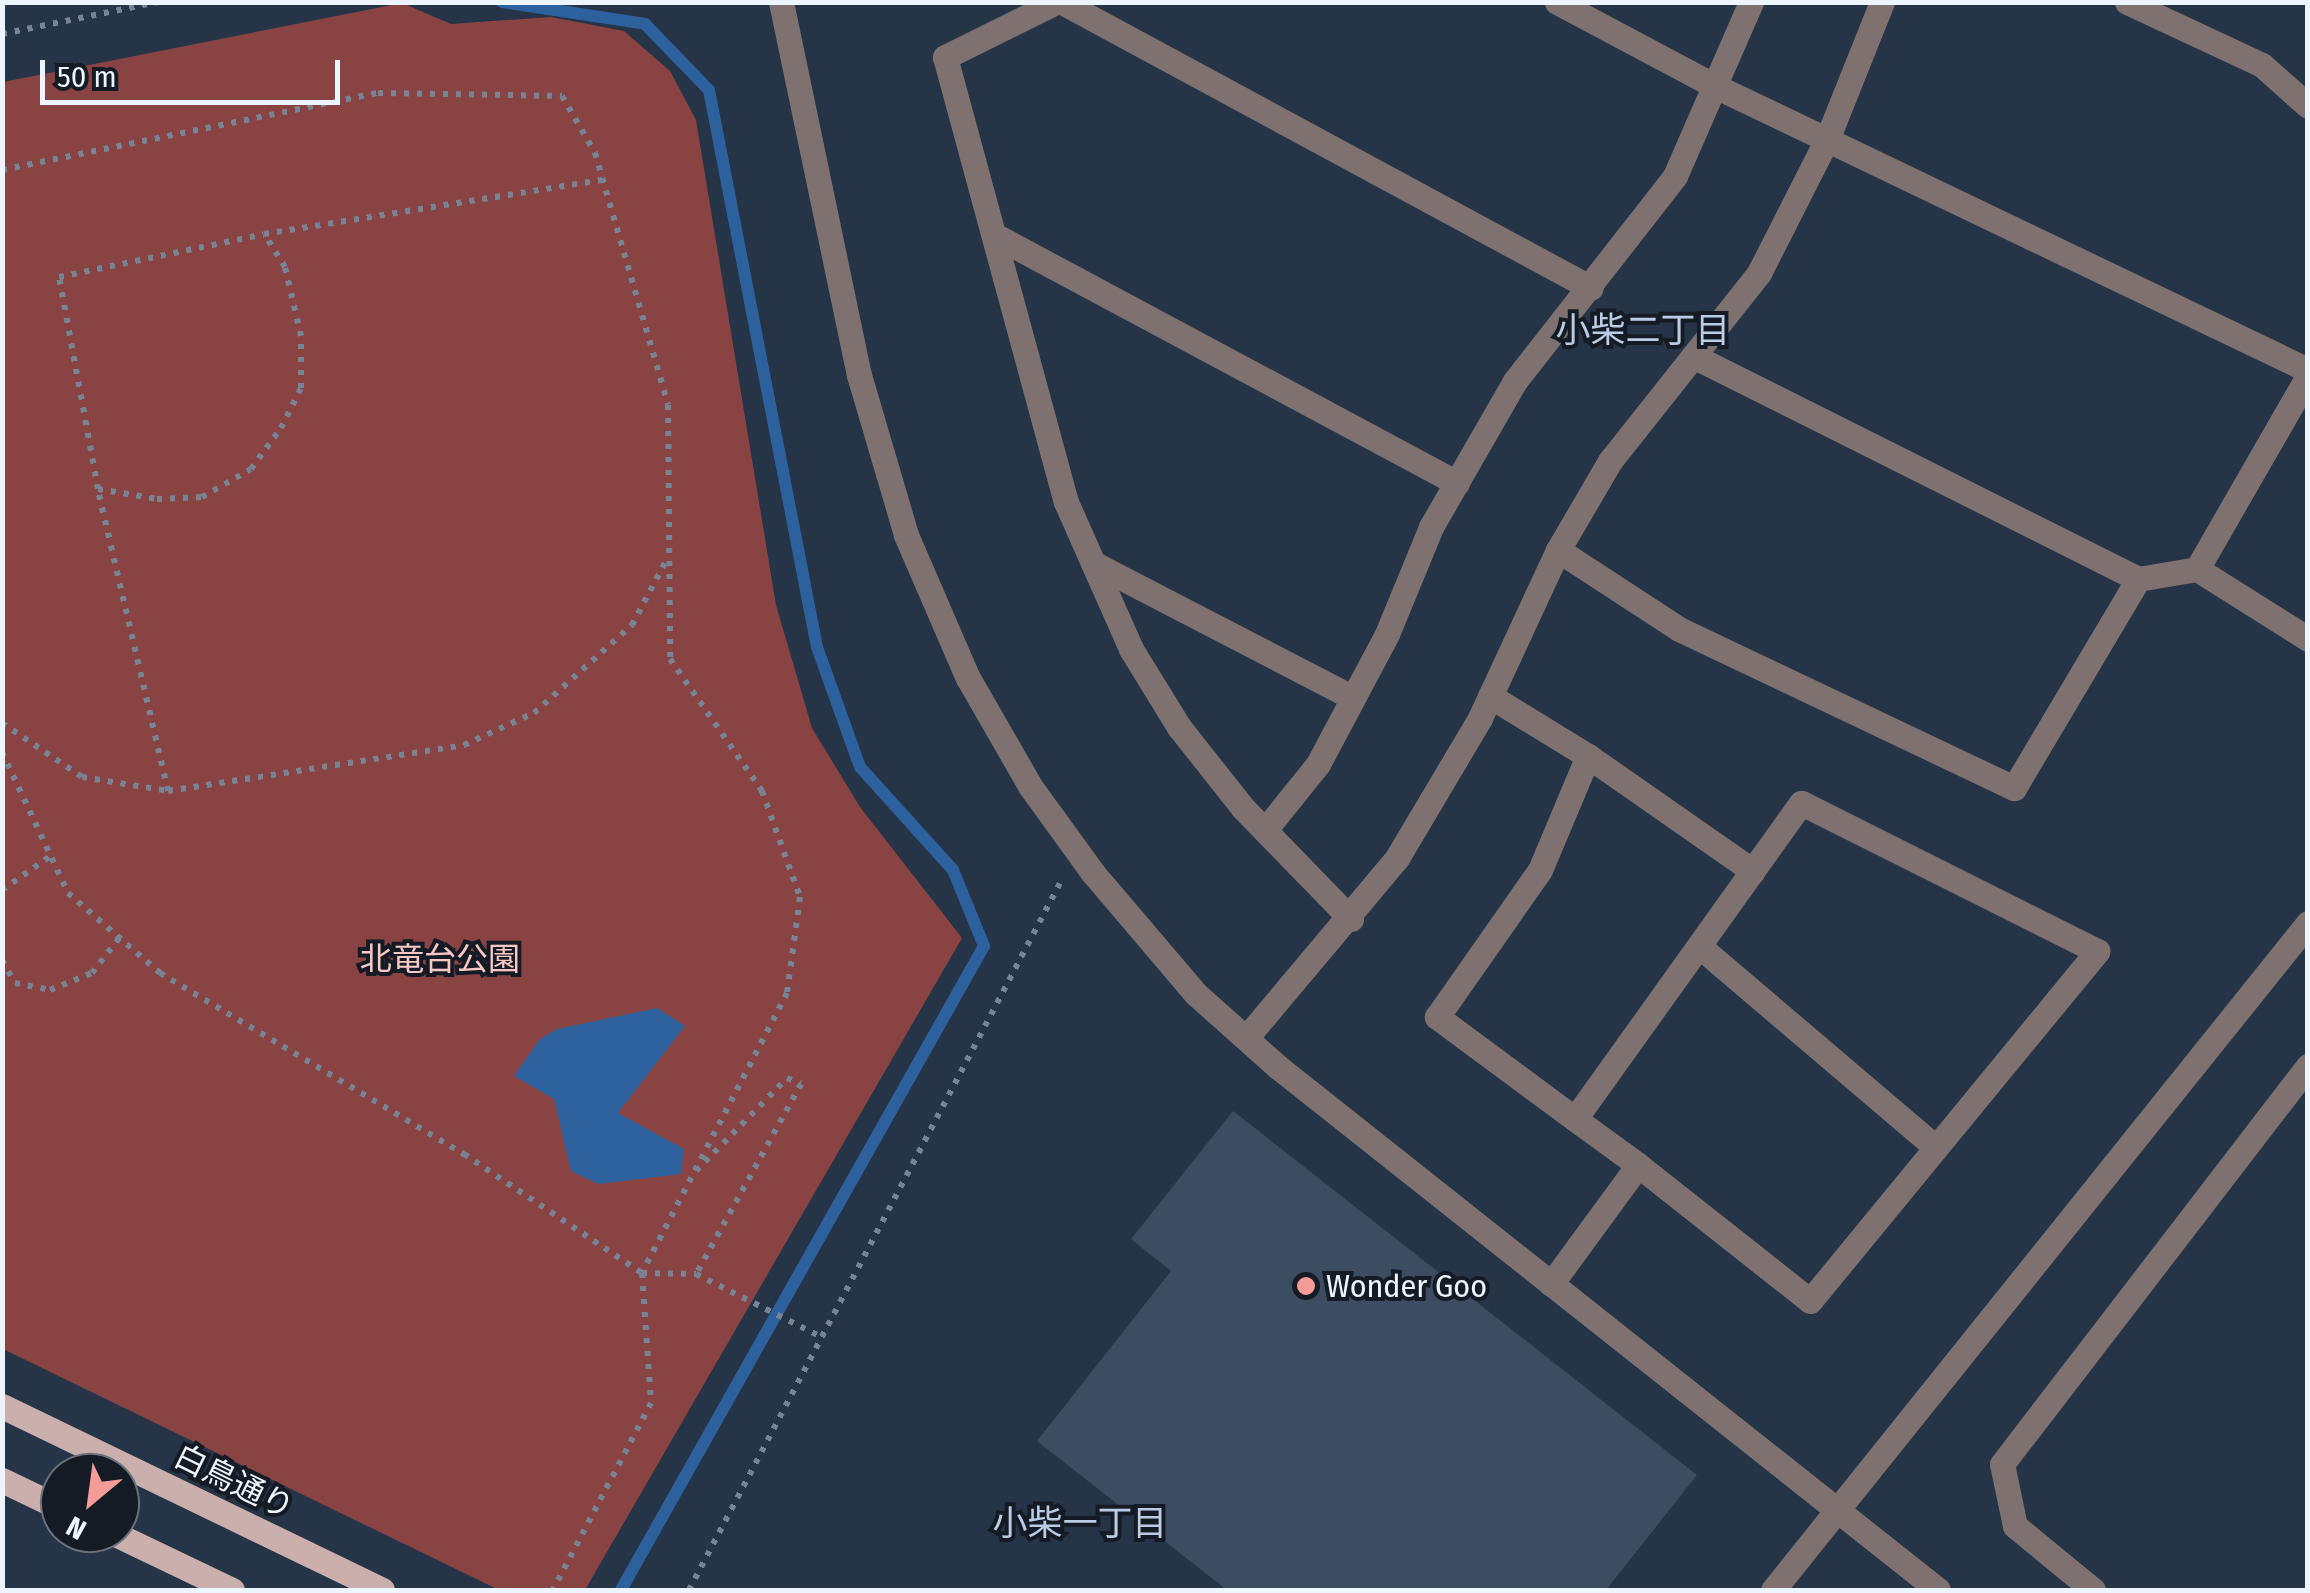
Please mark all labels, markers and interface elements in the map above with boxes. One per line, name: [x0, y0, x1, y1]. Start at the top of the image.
scale bar: [45, 40, 345, 102]
text: 50 m: [57, 59, 117, 95]
district label: 小柴二丁目: [1556, 309, 1730, 351]
park label: 北竜台公園: [360, 940, 520, 978]
place label: Wonder Goo: [1326, 1267, 1487, 1305]
marker: Wonder Goo: [1295, 1275, 1317, 1297]
street label: 白鳥通り: [168, 1437, 300, 1527]
north arrow: [40, 1453, 140, 1553]
district label: 小柴一丁目: [993, 1502, 1167, 1544]
text: N: [61, 1509, 92, 1546]

